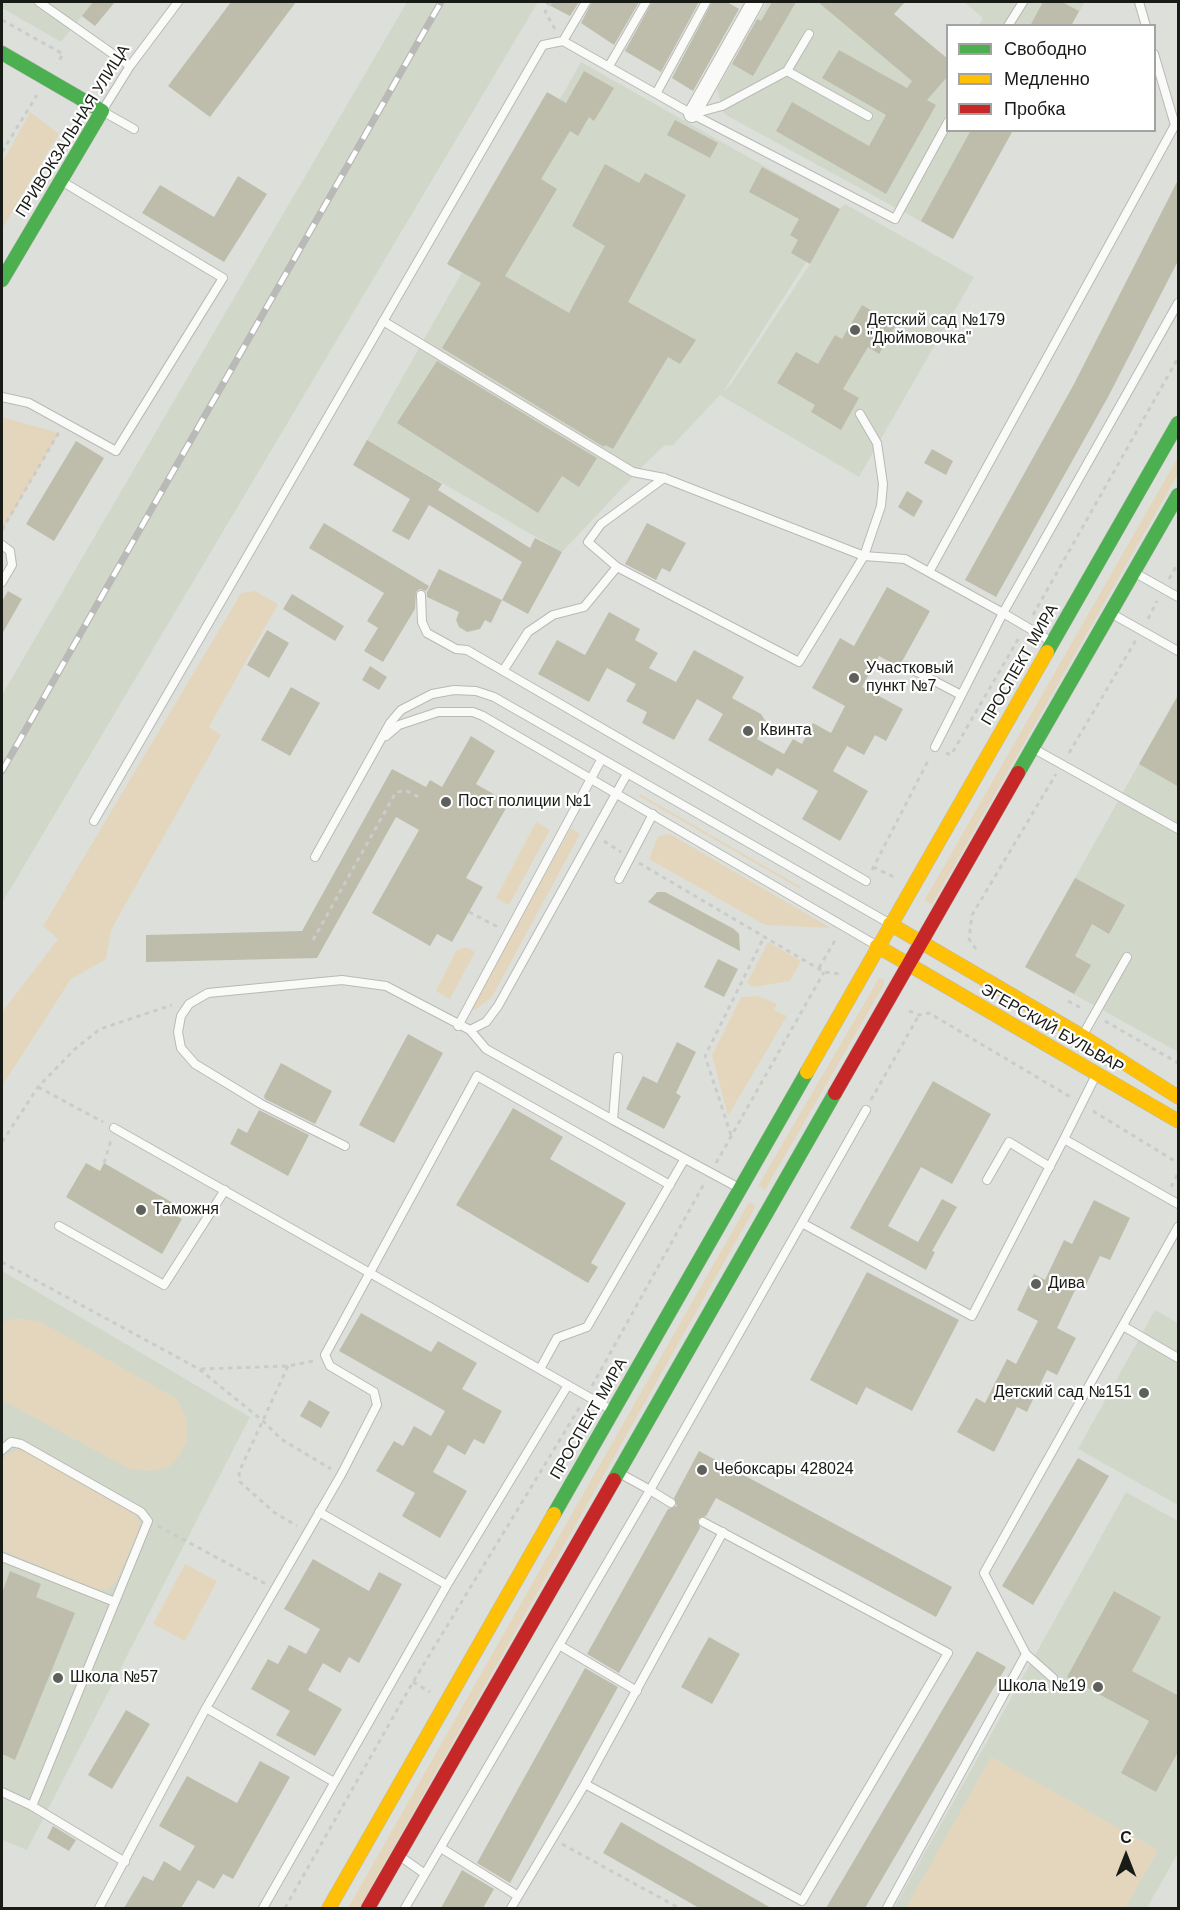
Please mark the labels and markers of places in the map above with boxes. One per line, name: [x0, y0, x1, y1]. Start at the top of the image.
place label: Детский сад №179 "Дюймовочка": [867, 311, 1005, 349]
marker: Детский сад №179 "Дюймовочка": [848, 323, 862, 337]
place label: Участковый пункт №7: [866, 659, 954, 697]
marker: Участковый пункт №7: [847, 671, 861, 685]
place label: Квинта: [760, 721, 812, 741]
marker: Квинта: [741, 724, 755, 738]
place label: Пост полиции №1: [458, 792, 591, 812]
marker: Пост полиции №1: [439, 795, 453, 809]
place label: Таможня: [153, 1200, 219, 1220]
marker: Таможня: [134, 1203, 148, 1217]
place label: Дива: [1048, 1274, 1085, 1294]
marker: Дива: [1029, 1277, 1043, 1291]
place label: Детский сад №151: [994, 1383, 1132, 1403]
marker: Детский сад №151: [1137, 1386, 1151, 1400]
place label: Чебоксары 428024: [714, 1460, 854, 1480]
marker: Чебоксары 428024: [695, 1463, 709, 1477]
place label: Школа №57: [70, 1668, 158, 1688]
marker: Школа №57: [51, 1671, 65, 1685]
place label: Школа №19: [998, 1677, 1086, 1697]
marker: Школа №19: [1091, 1680, 1105, 1694]

